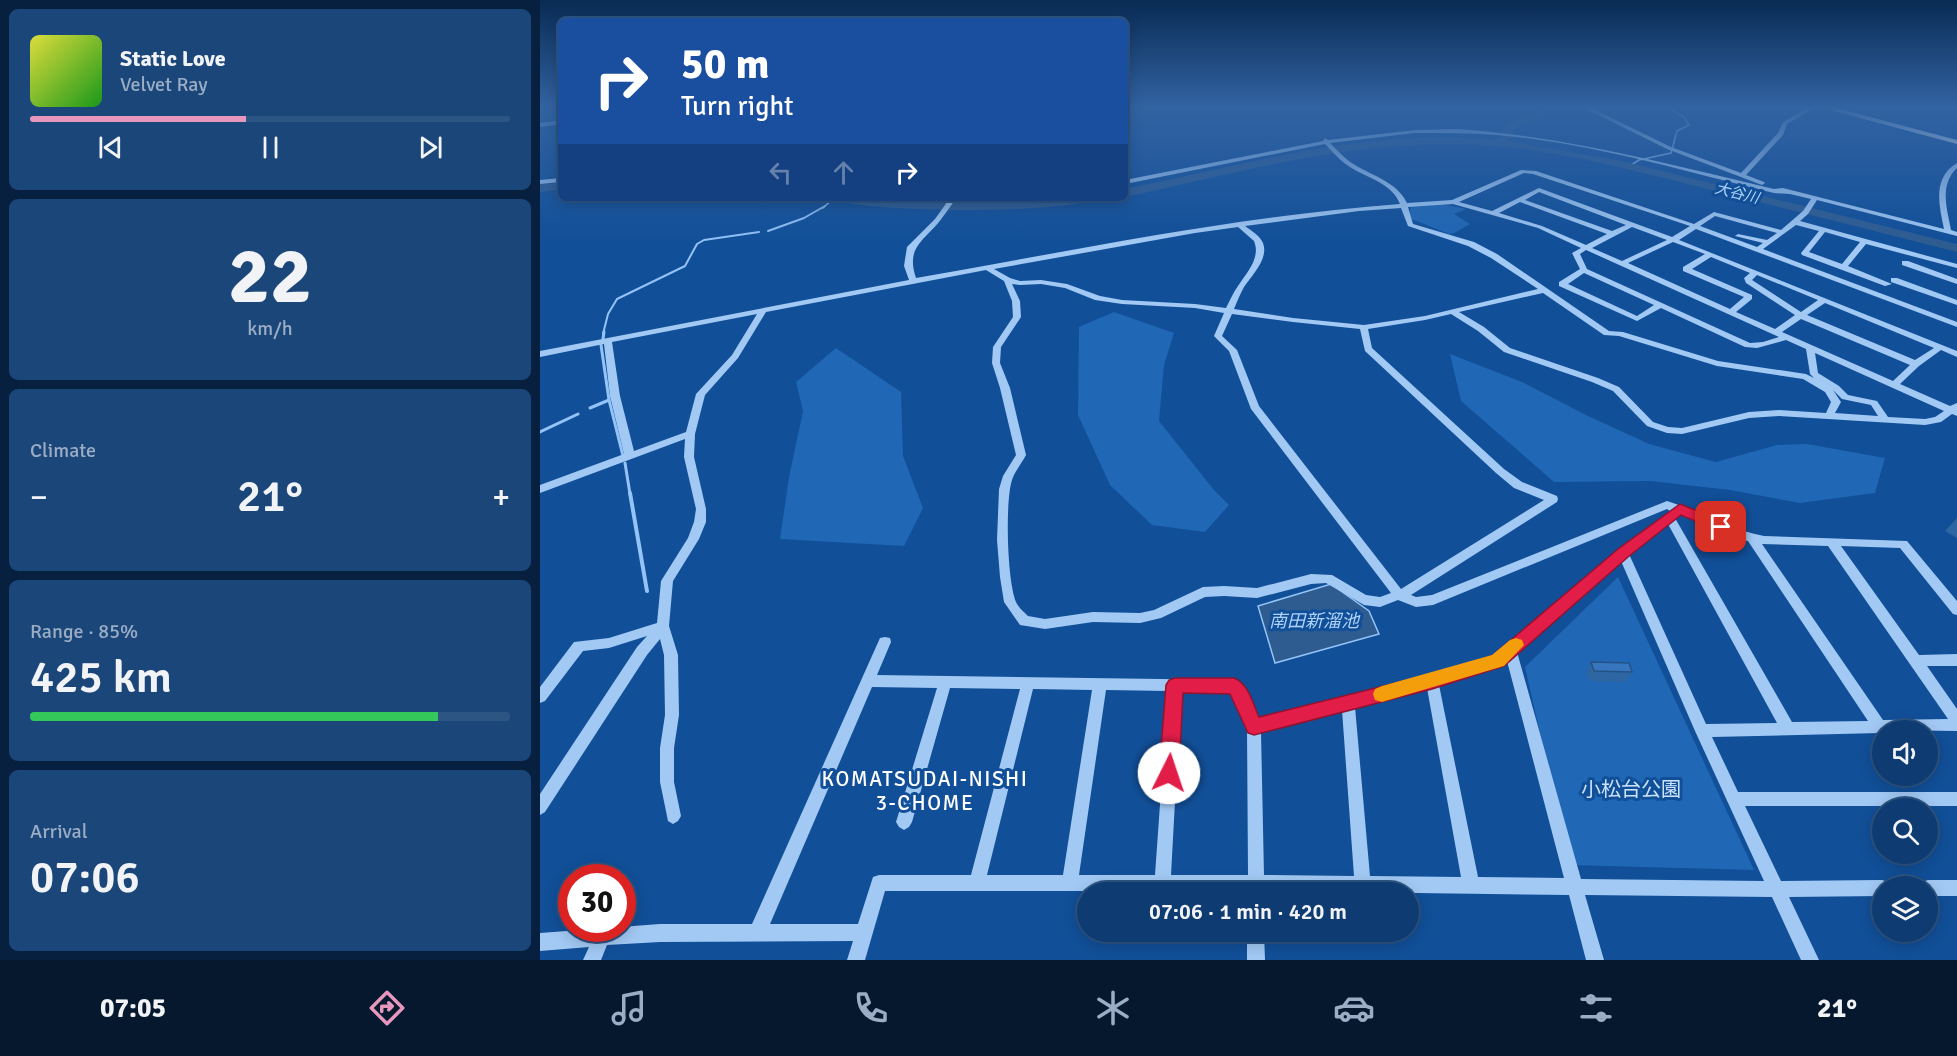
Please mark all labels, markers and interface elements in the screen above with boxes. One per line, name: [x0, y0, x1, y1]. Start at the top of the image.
text: 50 m: [681, 39, 770, 90]
icon: right: [582, 42, 660, 120]
text: Static Love: [120, 45, 226, 72]
text: Velvet Ray: [120, 72, 208, 97]
text: Turn right: [681, 90, 794, 123]
icon: previous: [94, 131, 127, 164]
icon: pause: [254, 131, 287, 164]
icon: next: [414, 131, 447, 164]
icon: left: [764, 156, 797, 189]
icon: ahead: [827, 156, 860, 189]
icon: right: [890, 156, 923, 189]
water label: 大谷川: [1713, 179, 1763, 208]
text: 22: [228, 229, 312, 325]
text: km/h: [247, 316, 293, 341]
text: Climate: [30, 438, 96, 463]
text: 21°: [237, 469, 303, 524]
text: −: [30, 477, 48, 518]
text: +: [492, 477, 510, 518]
pin: [1695, 501, 1746, 552]
icon: arrive: [1704, 510, 1737, 543]
water label: 南田新溜池: [1269, 610, 1361, 632]
text: Range · 85%: [30, 619, 138, 644]
text: 425 km: [30, 650, 172, 705]
map controls: [1872, 720, 1938, 942]
button: sound: [1872, 720, 1938, 786]
position arrow: [1137, 741, 1201, 805]
district label: KOMATSUDAI-NISHI 3-CHOME: [822, 766, 1028, 816]
park label: 小松台公園: [1581, 777, 1681, 802]
button: search: [1872, 798, 1938, 864]
text: Arrival: [30, 819, 88, 844]
text: 07:06: [30, 850, 140, 905]
speed limit sign: 30: [558, 864, 636, 942]
button: layers: [1872, 876, 1938, 942]
text: 07:06 · 1 min · 420 m: [1149, 898, 1347, 925]
icon: directions: [366, 987, 408, 1029]
icon: music: [608, 987, 650, 1029]
icon: phone: [850, 987, 892, 1029]
icon: climate: [1092, 987, 1134, 1029]
icon: car: [1333, 987, 1375, 1029]
icon: filters: [1575, 987, 1617, 1029]
text: 07:05: [100, 992, 166, 1025]
text: 21°: [1817, 992, 1857, 1025]

